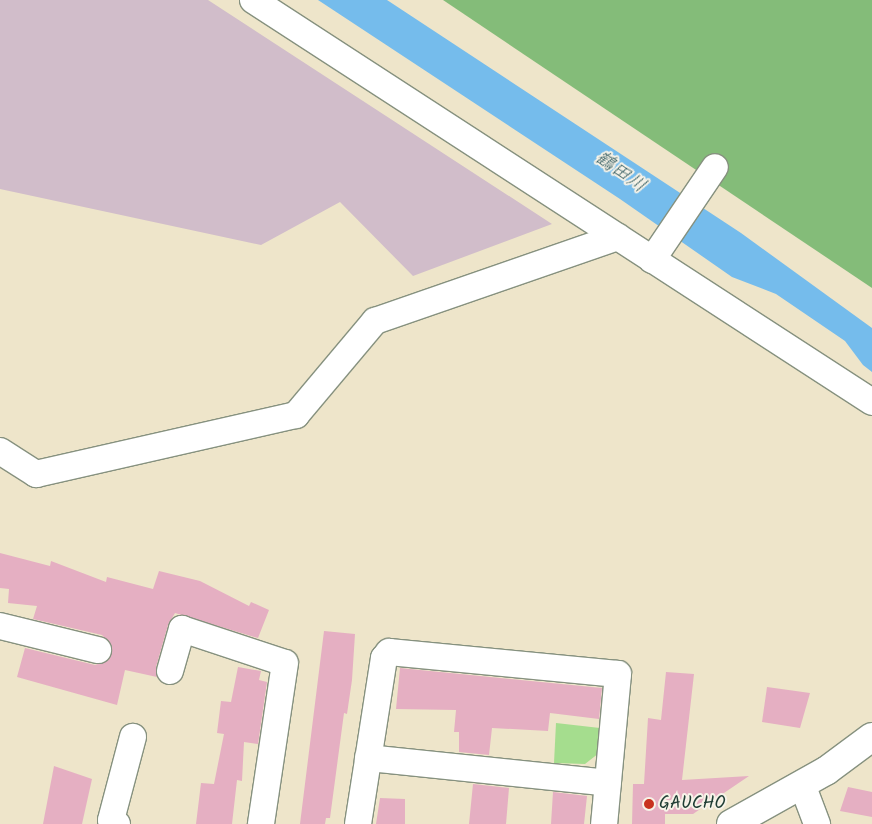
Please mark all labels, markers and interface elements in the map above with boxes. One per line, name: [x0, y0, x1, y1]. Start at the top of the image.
water label: 鶴田川: [590, 147, 650, 199]
place label: GAUCHO: [659, 793, 726, 815]
marker: GAUCHO: [643, 798, 655, 810]

